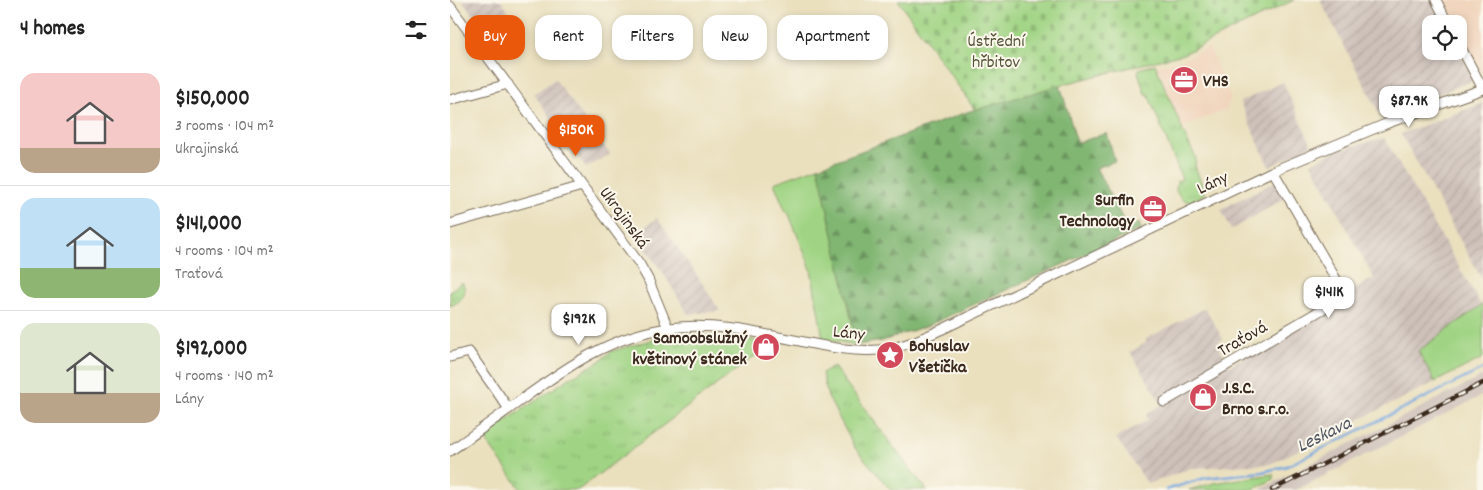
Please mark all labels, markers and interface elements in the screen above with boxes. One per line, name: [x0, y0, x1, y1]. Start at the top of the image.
text: 4 homes: [20, 15, 85, 45]
chip: Buy: [465, 15, 525, 60]
chip: Rent: [535, 15, 602, 60]
chip: Filters: [612, 15, 693, 60]
chip: New: [703, 15, 767, 60]
chip: Apartment: [777, 15, 888, 60]
map controls: [1422, 15, 1467, 60]
button: locate: [1422, 15, 1467, 60]
icon: filters: [402, 16, 430, 44]
park label: Ústřední hřbitov: [968, 30, 1026, 76]
office icon: VHS: [1169, 65, 1199, 95]
place label: VHS: [1203, 70, 1229, 95]
text: $150,000: [175, 85, 250, 115]
pin: $87.9K: [1368, 86, 1450, 128]
text: $87.9K: [1390, 90, 1428, 113]
icon: home: [60, 93, 120, 153]
pin: $150K: [541, 114, 611, 157]
text: 3 rooms · 104 m²: [175, 115, 274, 138]
text: $150K: [558, 119, 594, 142]
text: Ukrajinská: [175, 138, 239, 161]
street label: Lány: [1193, 166, 1233, 202]
street label: Ukrajinská: [592, 182, 654, 255]
place label: Surfin Technology: [1060, 189, 1135, 235]
office icon: Surfin Technology: [1138, 194, 1168, 224]
text: $141,000: [175, 210, 242, 240]
icon: home: [60, 218, 120, 278]
text: 4 rooms · 104 m²: [175, 240, 274, 263]
text: Traťová: [175, 263, 223, 286]
pin: $141K: [1294, 276, 1364, 319]
text: $141K: [1314, 281, 1344, 304]
pin: $192K: [544, 304, 614, 346]
text: $192K: [562, 308, 596, 331]
street label: Traťová: [1214, 316, 1273, 364]
street label: Lány: [832, 320, 867, 349]
place label: Samoobslužný květinový stánek: [632, 327, 748, 373]
shop icon: Samoobslužný květinový stánek: [751, 332, 781, 362]
text: $192,000: [175, 335, 247, 365]
place label: Bohuslav Všetička: [909, 335, 970, 381]
place icon: Bohuslav Všetička: [875, 340, 905, 370]
icon: home: [60, 343, 120, 403]
text: 4 rooms · 140 m²: [175, 365, 274, 388]
place label: J.S.C. Brno s.r.o.: [1222, 377, 1289, 423]
shop icon: J.S.C. Brno s.r.o.: [1188, 382, 1218, 412]
text: Lány: [175, 388, 203, 411]
water label: Leskava: [1293, 411, 1357, 461]

